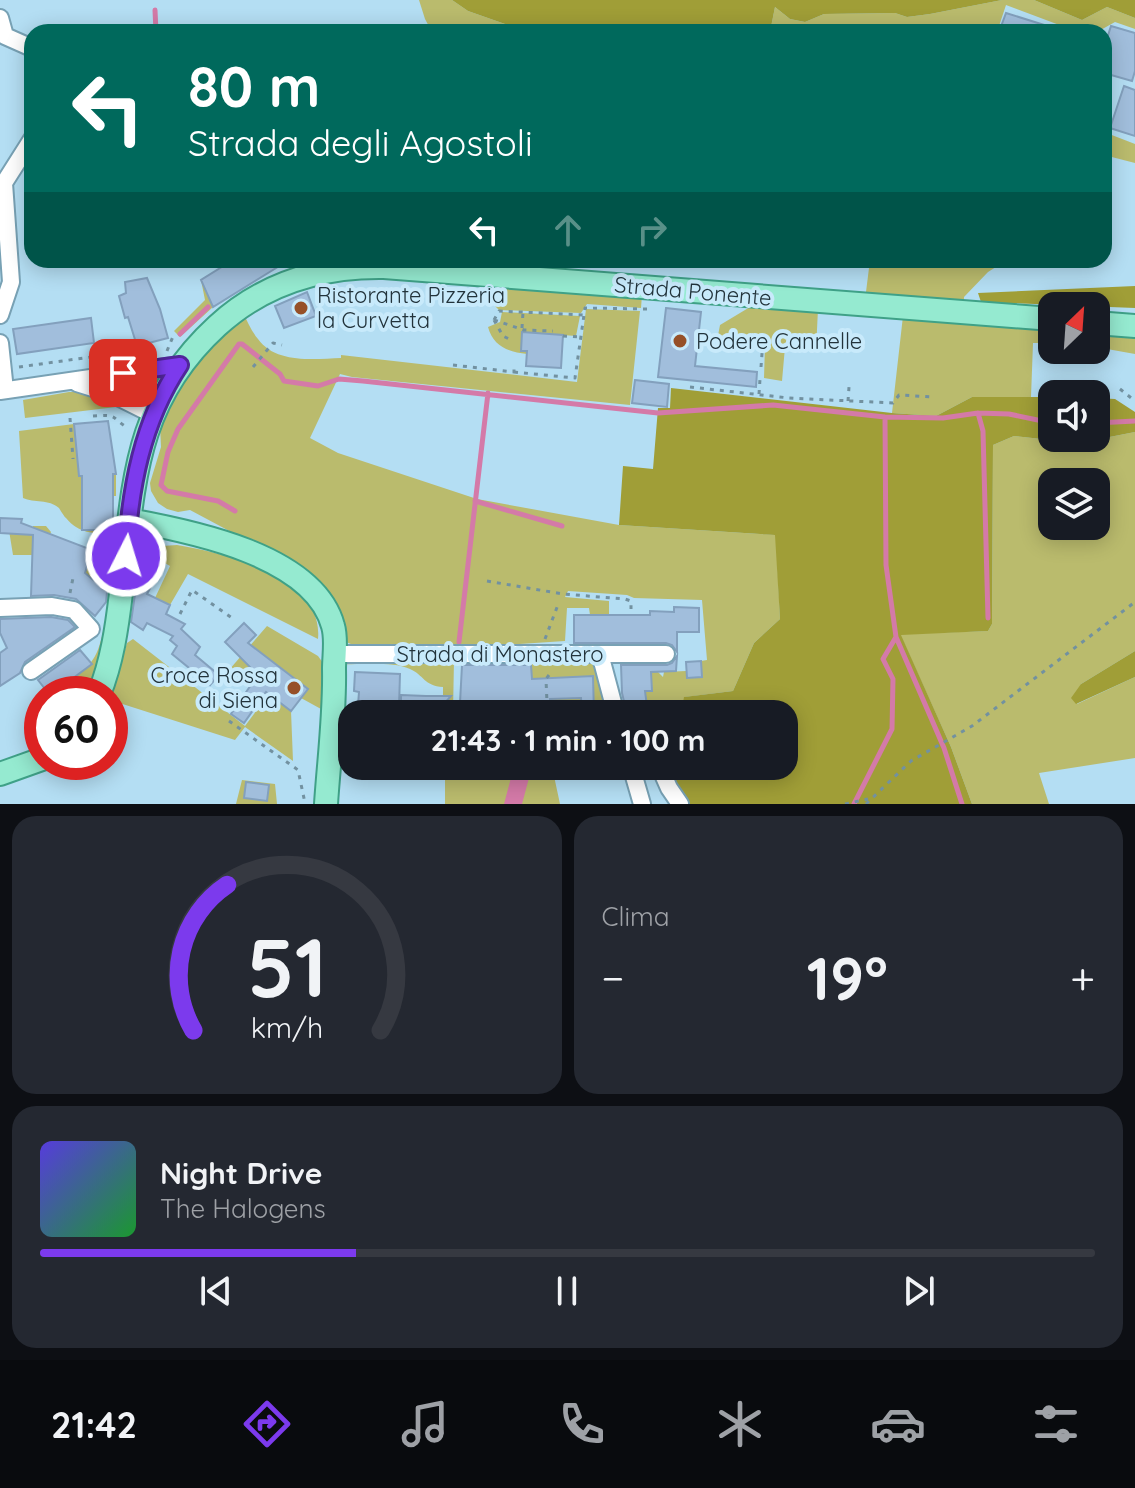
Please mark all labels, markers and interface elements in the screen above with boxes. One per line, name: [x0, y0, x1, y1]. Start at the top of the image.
text: 80 m: [188, 51, 320, 121]
icon: left: [56, 56, 160, 160]
text: Strada degli Agostoli: [188, 120, 533, 165]
icon: left: [462, 208, 506, 252]
icon: ahead: [546, 208, 590, 252]
icon: right: [630, 208, 674, 252]
street label: Strada Ponente: [613, 270, 773, 312]
place label: Ristorante Pizzeria la Curvetta: [317, 281, 505, 334]
north arrow: [1038, 292, 1110, 364]
map controls: [1038, 292, 1110, 540]
marker: Ristorante Pizzeria la Curvetta: [292, 299, 310, 317]
place label: Podere Cannelle: [696, 327, 862, 355]
marker: Podere Cannelle: [671, 332, 689, 350]
pin: [89, 339, 157, 407]
icon: arrive: [101, 351, 145, 395]
button: sound: [1038, 380, 1110, 452]
button: layers: [1038, 468, 1110, 540]
position arrow: [84, 514, 168, 598]
street label: Strada di Monastero: [397, 640, 603, 668]
place label: Croce Rossa di Siena: [150, 661, 278, 714]
speed limit sign: 60: [24, 676, 128, 780]
marker: Croce Rossa di Siena: [285, 679, 303, 697]
text: 21:43 · 1 min · 100 m: [431, 721, 705, 759]
text: Clima: [602, 900, 670, 933]
text: 51: [247, 914, 327, 1018]
text: 19°: [807, 940, 888, 1015]
text: −: [602, 950, 624, 1005]
text: +: [1070, 950, 1095, 1005]
text: km/h: [250, 1009, 323, 1045]
text: Night Drive: [160, 1154, 322, 1192]
text: The Halogens: [160, 1192, 326, 1225]
icon: previous: [194, 1269, 238, 1313]
icon: pause: [545, 1269, 589, 1313]
icon: next: [897, 1269, 941, 1313]
icon: directions: [239, 1396, 295, 1452]
icon: music: [397, 1396, 453, 1452]
icon: phone: [554, 1396, 610, 1452]
icon: climate: [712, 1396, 768, 1452]
icon: car: [870, 1396, 926, 1452]
icon: filters: [1028, 1396, 1084, 1452]
text: 21:42: [51, 1402, 137, 1447]

